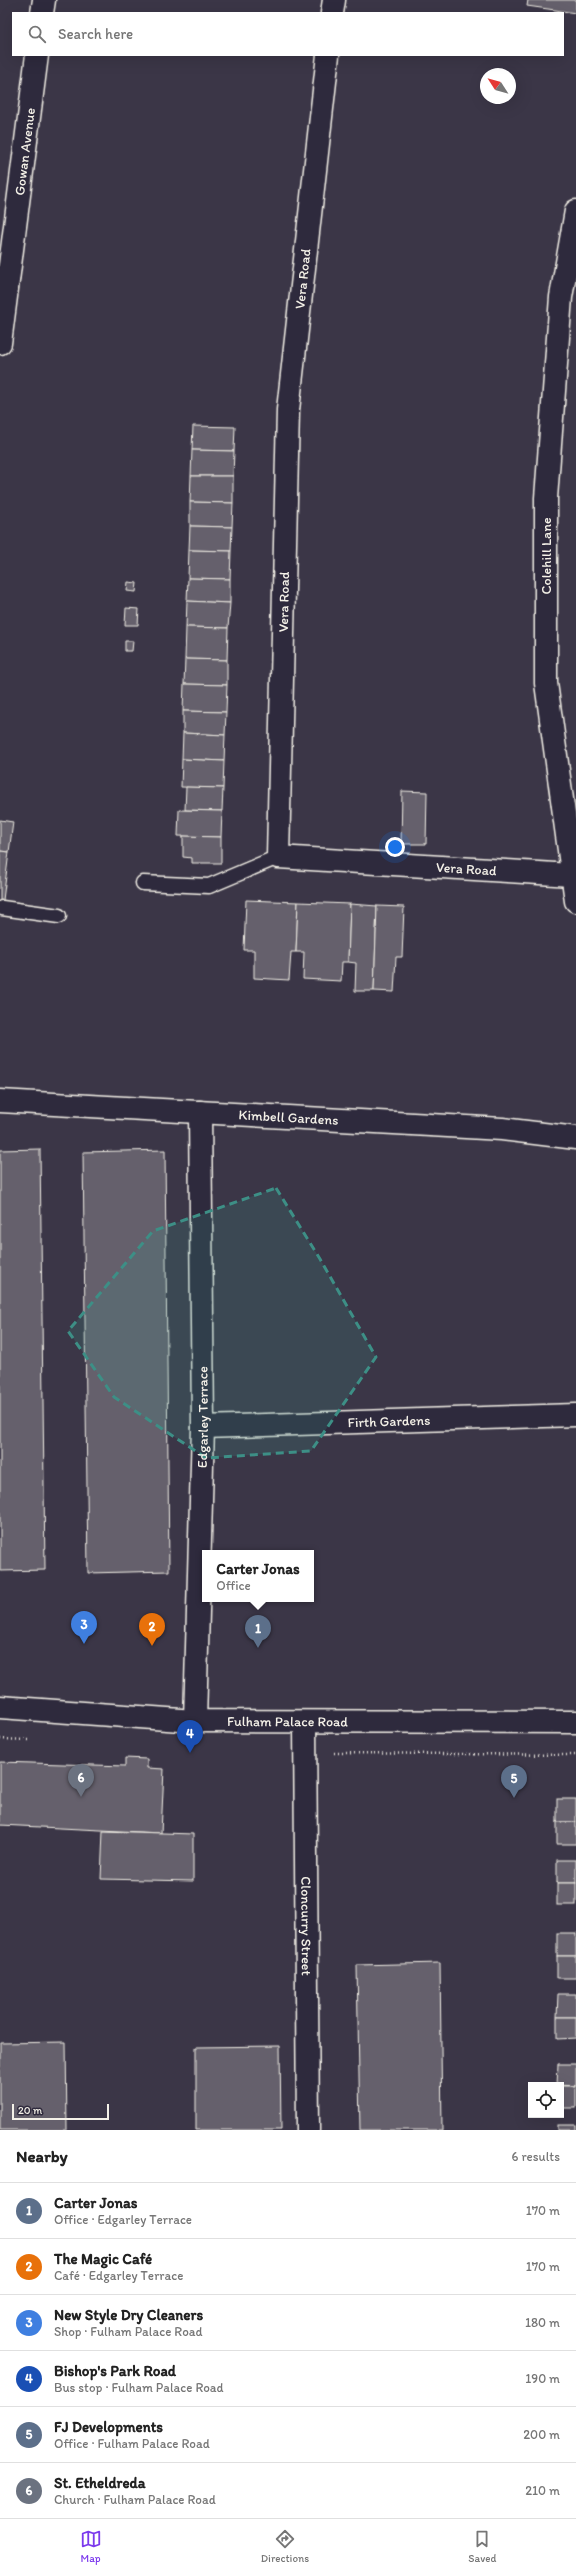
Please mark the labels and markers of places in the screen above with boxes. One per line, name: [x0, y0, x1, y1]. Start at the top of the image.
pin: 3: [71, 1611, 97, 1644]
pin: 2: [139, 1613, 165, 1646]
pin: 1: [245, 1615, 271, 1648]
pin: 4: [177, 1720, 203, 1753]
pin: 6: [68, 1764, 94, 1797]
pin: 5: [501, 1765, 527, 1798]

